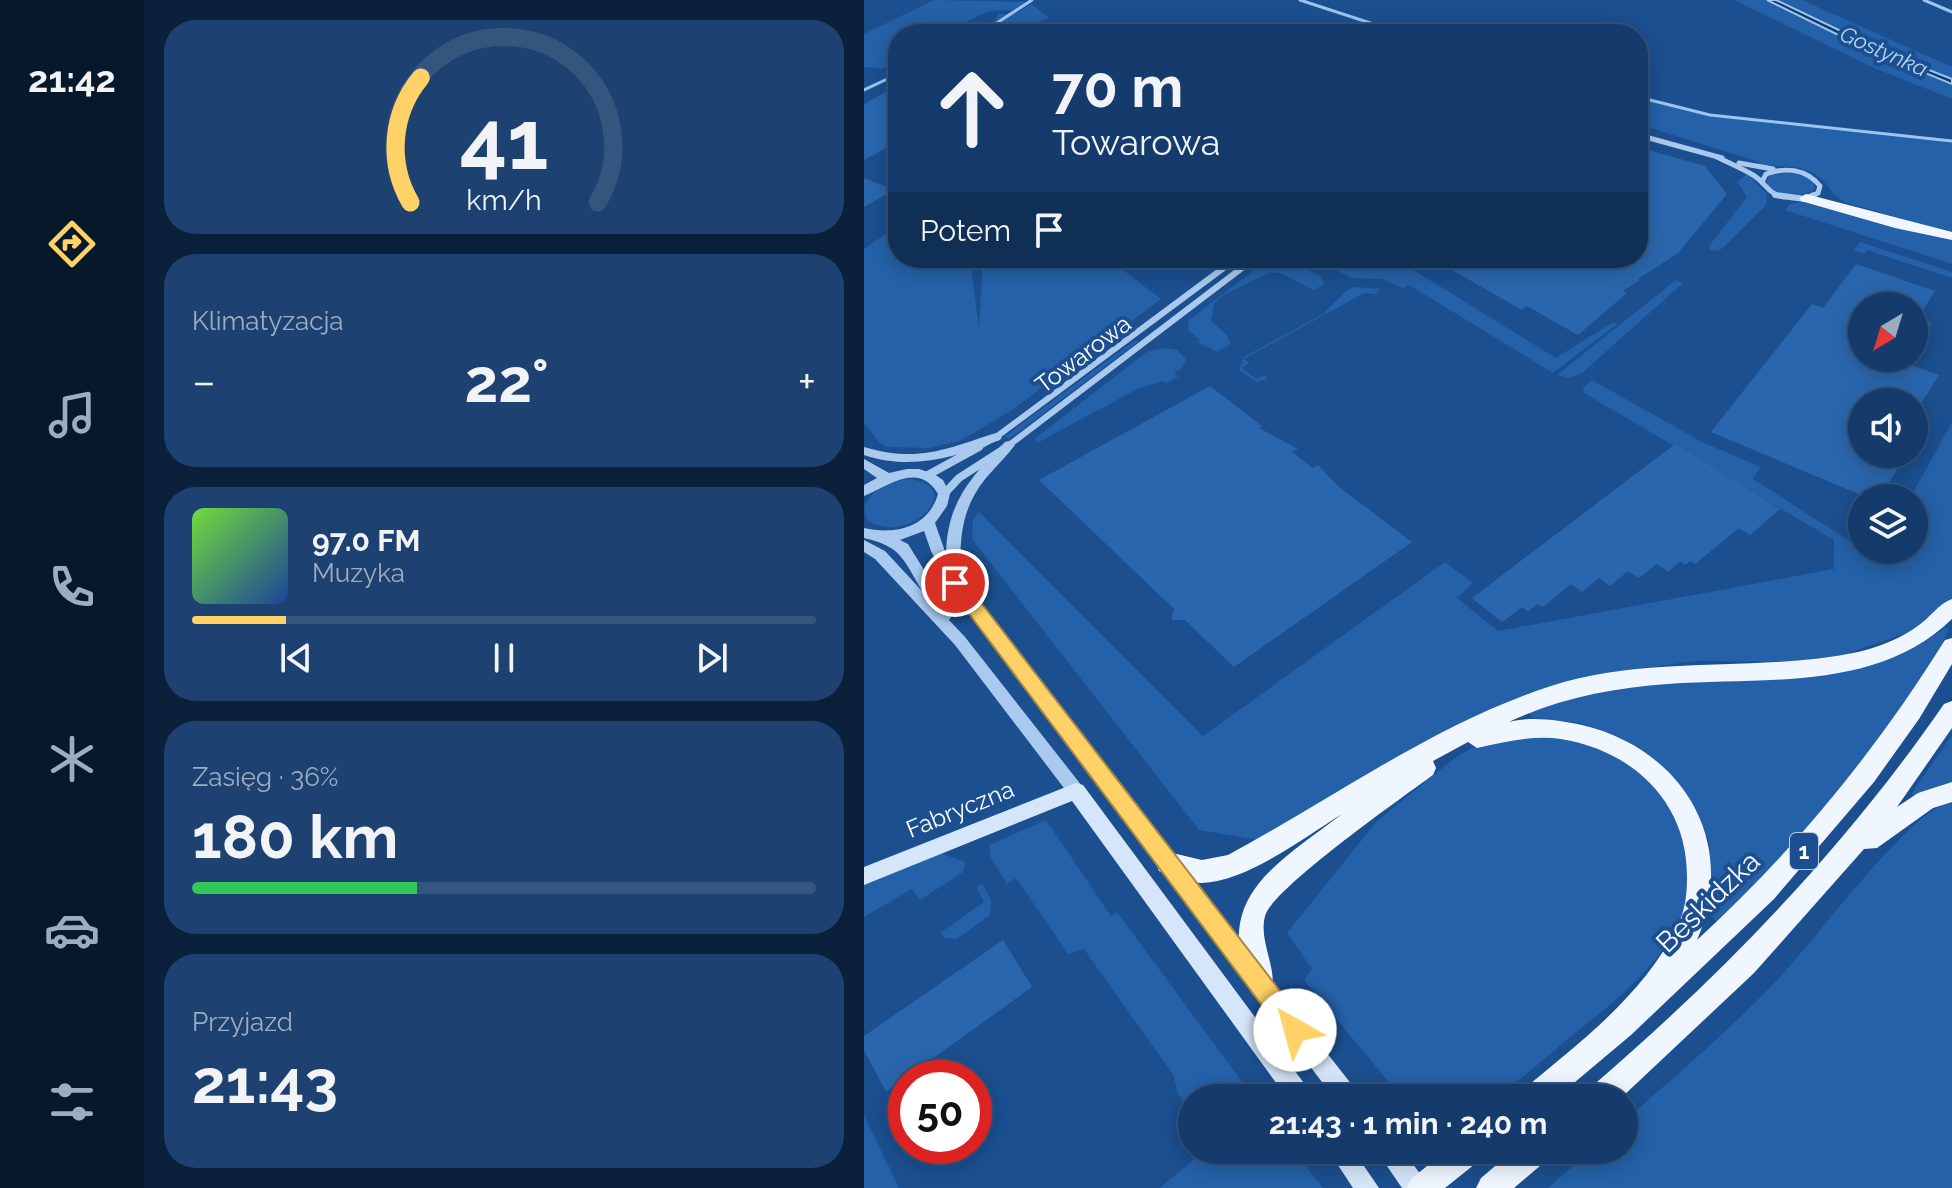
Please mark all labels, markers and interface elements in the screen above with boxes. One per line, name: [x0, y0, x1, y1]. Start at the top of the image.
water label: Gostynka: [1836, 20, 1932, 82]
text: 70 m: [1052, 54, 1183, 120]
icon: ahead: [920, 56, 1024, 160]
text: 21:42: [28, 58, 116, 100]
text: 41: [460, 90, 548, 187]
text: Towarowa: [1052, 121, 1220, 163]
text: km/h: [466, 183, 542, 217]
icon: arrive: [1027, 208, 1071, 252]
text: Potem: [920, 213, 1011, 248]
icon: directions: [44, 216, 100, 272]
north arrow: [1848, 292, 1928, 372]
map controls: [1848, 292, 1928, 564]
text: Klimatyzacja: [192, 306, 343, 336]
street label: Towarowa: [1029, 309, 1137, 399]
text: 22°: [465, 346, 549, 416]
text: −: [192, 356, 216, 407]
text: +: [798, 356, 816, 407]
icon: music: [44, 387, 100, 443]
button: sound: [1848, 388, 1928, 468]
button: layers: [1848, 484, 1928, 564]
text: 97.0 FM: [312, 523, 420, 558]
pin: [921, 549, 989, 617]
text: Muzyka: [312, 558, 405, 588]
icon: phone: [44, 559, 100, 615]
icon: arrive: [933, 561, 977, 605]
icon: previous: [274, 636, 318, 680]
icon: pause: [482, 636, 526, 680]
icon: next: [690, 636, 734, 680]
icon: climate: [44, 731, 100, 787]
text: Zasięg · 36%: [192, 762, 338, 792]
street label: Fabryczna: [902, 774, 1018, 844]
text: 180 km: [192, 802, 398, 872]
road number: 1: [1790, 833, 1818, 869]
street label: Beskidzka: [1649, 845, 1767, 959]
icon: car: [44, 902, 100, 958]
position arrow: [1253, 988, 1337, 1072]
text: Przyjazd: [192, 1007, 293, 1037]
text: 21:43: [192, 1047, 338, 1117]
speed limit sign: 50: [888, 1060, 992, 1164]
icon: filters: [44, 1074, 100, 1130]
text: 21:43 · 1 min · 240 m: [1269, 1106, 1547, 1141]

